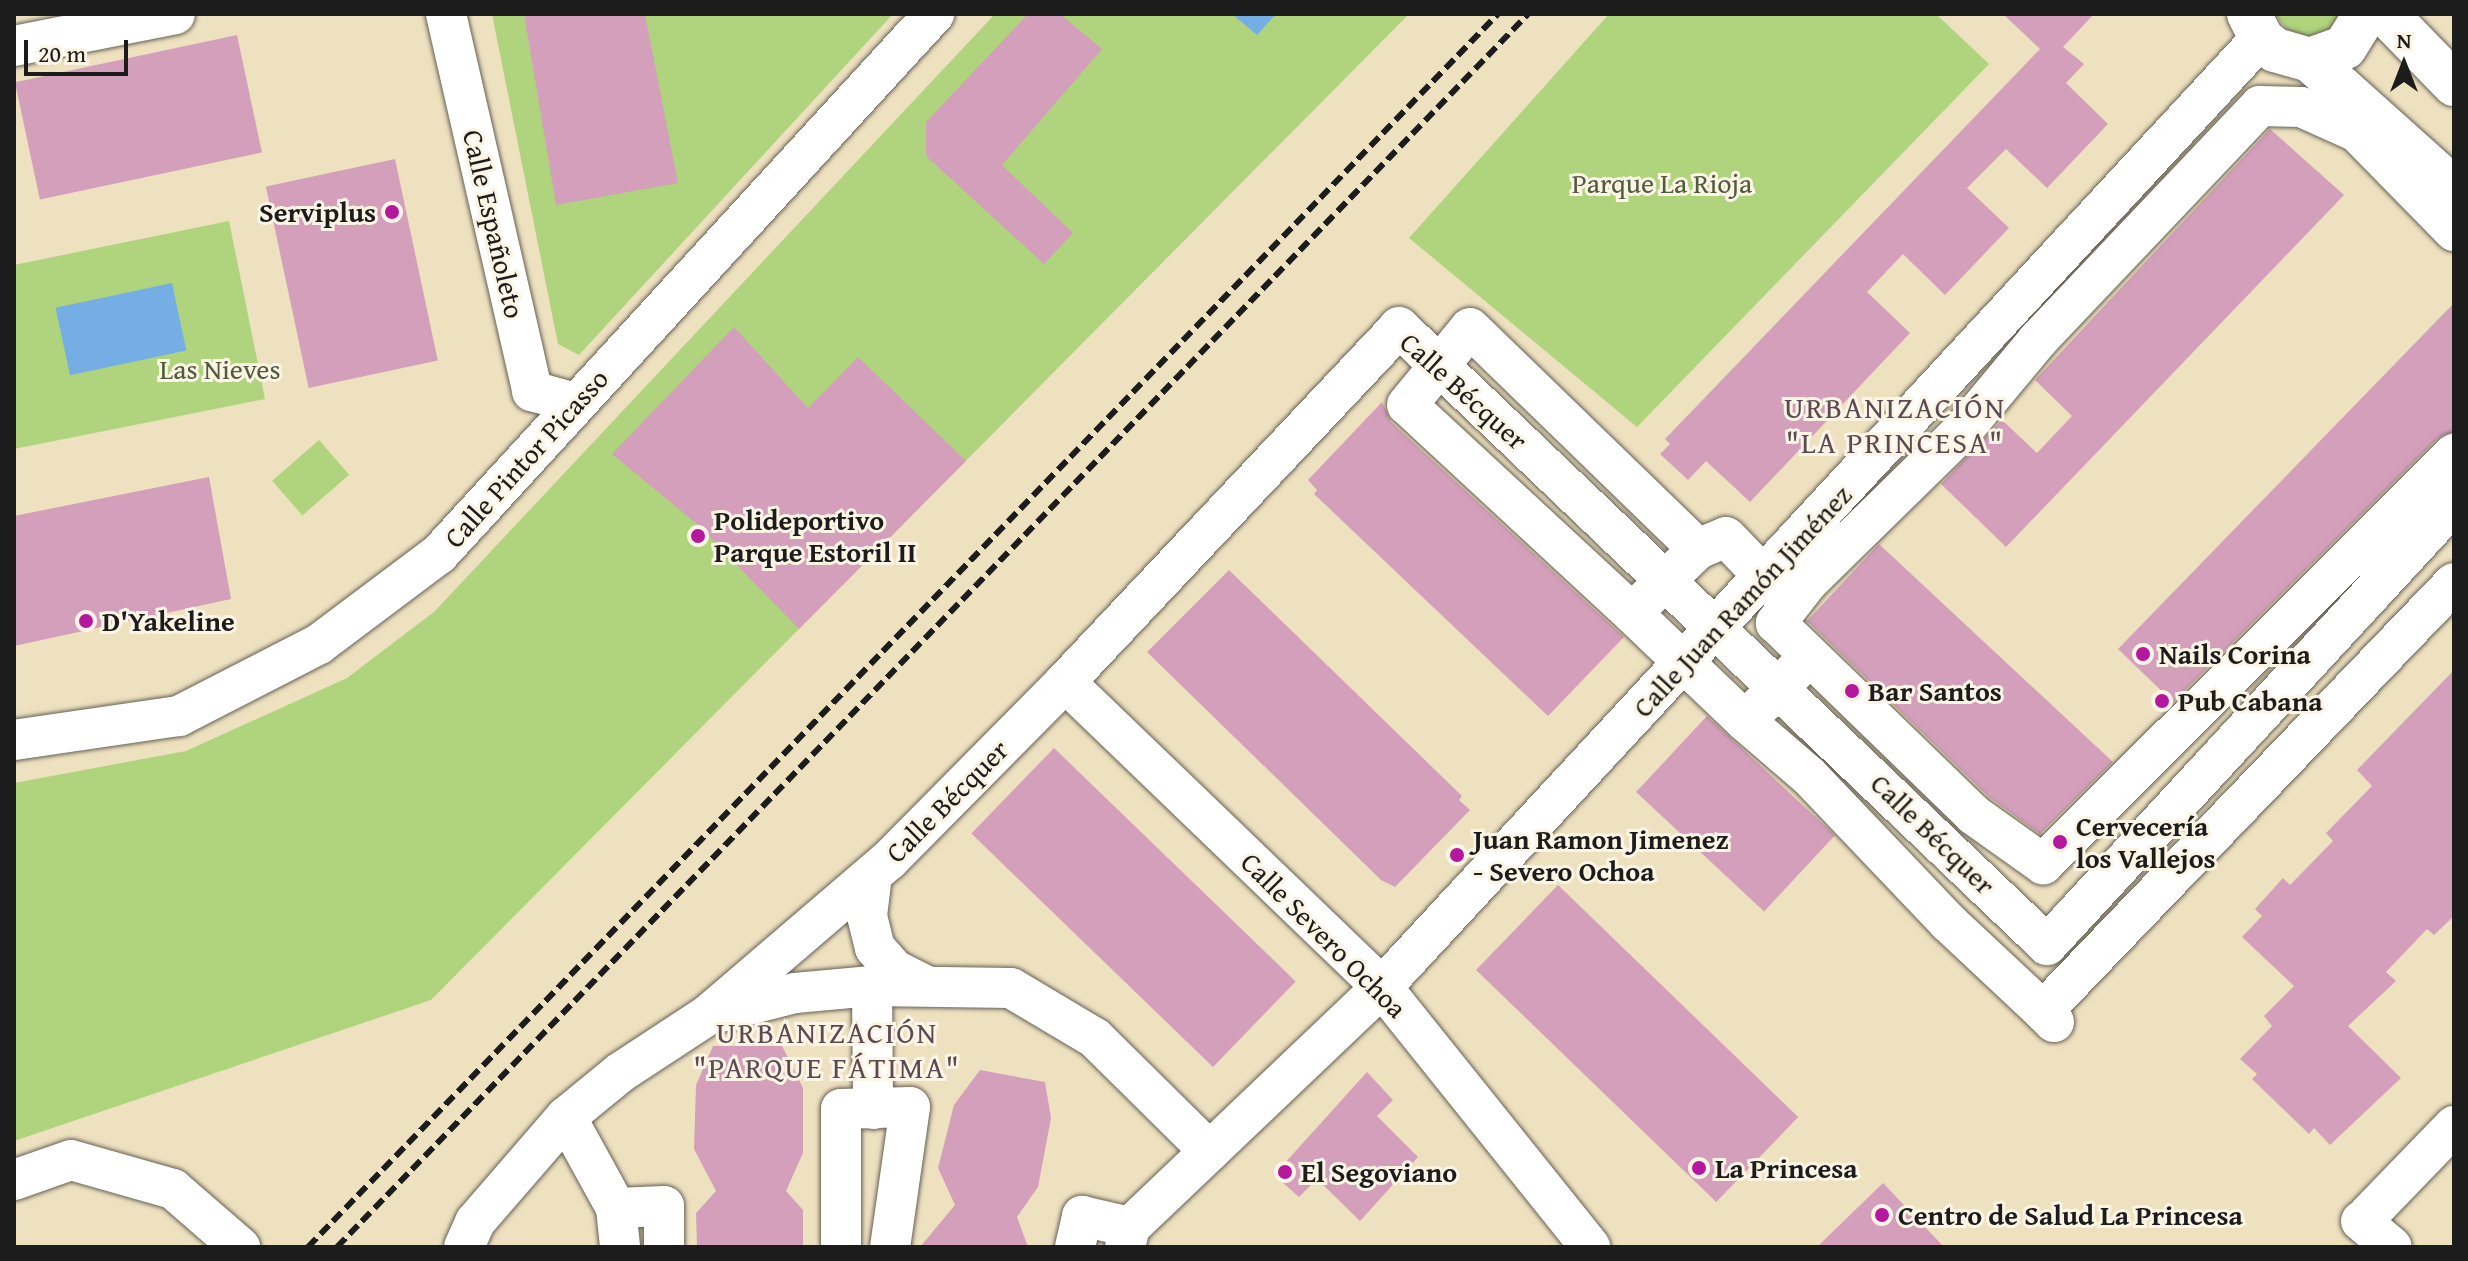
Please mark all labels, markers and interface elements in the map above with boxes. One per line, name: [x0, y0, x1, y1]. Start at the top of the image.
scale bar: [28, 24, 132, 74]
north arrow: [2364, 24, 2444, 104]
text: N: [2397, 24, 2411, 56]
text: 20 m: [38, 36, 86, 71]
street label: Calle Españoleto: [456, 127, 532, 321]
park label: Parque La Rioja: [1572, 166, 1752, 200]
place label: Serviplus: [259, 195, 376, 229]
marker: Serviplus: [383, 203, 401, 221]
street label: Calle Bécquer: [1394, 325, 1534, 457]
park label: Las Nieves: [160, 352, 280, 386]
street label: Calle Pintor Picasso: [437, 362, 615, 554]
district label: URBANIZACIÓN "LA PRINCESA": [1784, 389, 2006, 460]
street label: Calle Juan Ramón Jiménez: [1626, 478, 1858, 724]
place label: Polideportivo Parque Estoril II: [714, 503, 916, 569]
marker: Polideportivo Parque Estoril II: [689, 527, 707, 545]
place label: D'Yakeline: [102, 604, 235, 638]
marker: D'Yakeline: [77, 612, 95, 630]
place label: Nails Corina: [2159, 637, 2311, 671]
marker: Nails Corina: [2134, 645, 2152, 663]
place label: Bar Santos: [1868, 674, 2002, 708]
marker: Bar Santos: [1843, 682, 1861, 700]
place label: Pub Cabana: [2178, 684, 2323, 718]
marker: Pub Cabana: [2153, 692, 2171, 710]
street label: Calle Bécquer: [879, 733, 1015, 869]
street label: Calle Bécquer: [1864, 767, 2002, 901]
place label: Cervecería los Vallejos: [2076, 809, 2216, 875]
place label: Juan Ramon Jimenez - Severo Ochoa: [1473, 822, 1729, 888]
marker: Cervecería los Vallejos: [2051, 833, 2069, 851]
street label: Calle Severo Ochoa: [1234, 845, 1414, 1025]
marker: Juan Ramon Jimenez - Severo Ochoa: [1448, 846, 1466, 864]
district label: URBANIZACIÓN "PARQUE FÁTIMA": [693, 1014, 961, 1084]
place label: La Princesa: [1715, 1151, 1858, 1185]
place label: El Segoviano: [1301, 1155, 1457, 1189]
marker: La Princesa: [1690, 1159, 1708, 1177]
marker: El Segoviano: [1276, 1163, 1294, 1181]
place label: Centro de Salud La Princesa: [1898, 1198, 2243, 1232]
marker: Centro de Salud La Princesa: [1873, 1206, 1891, 1224]

